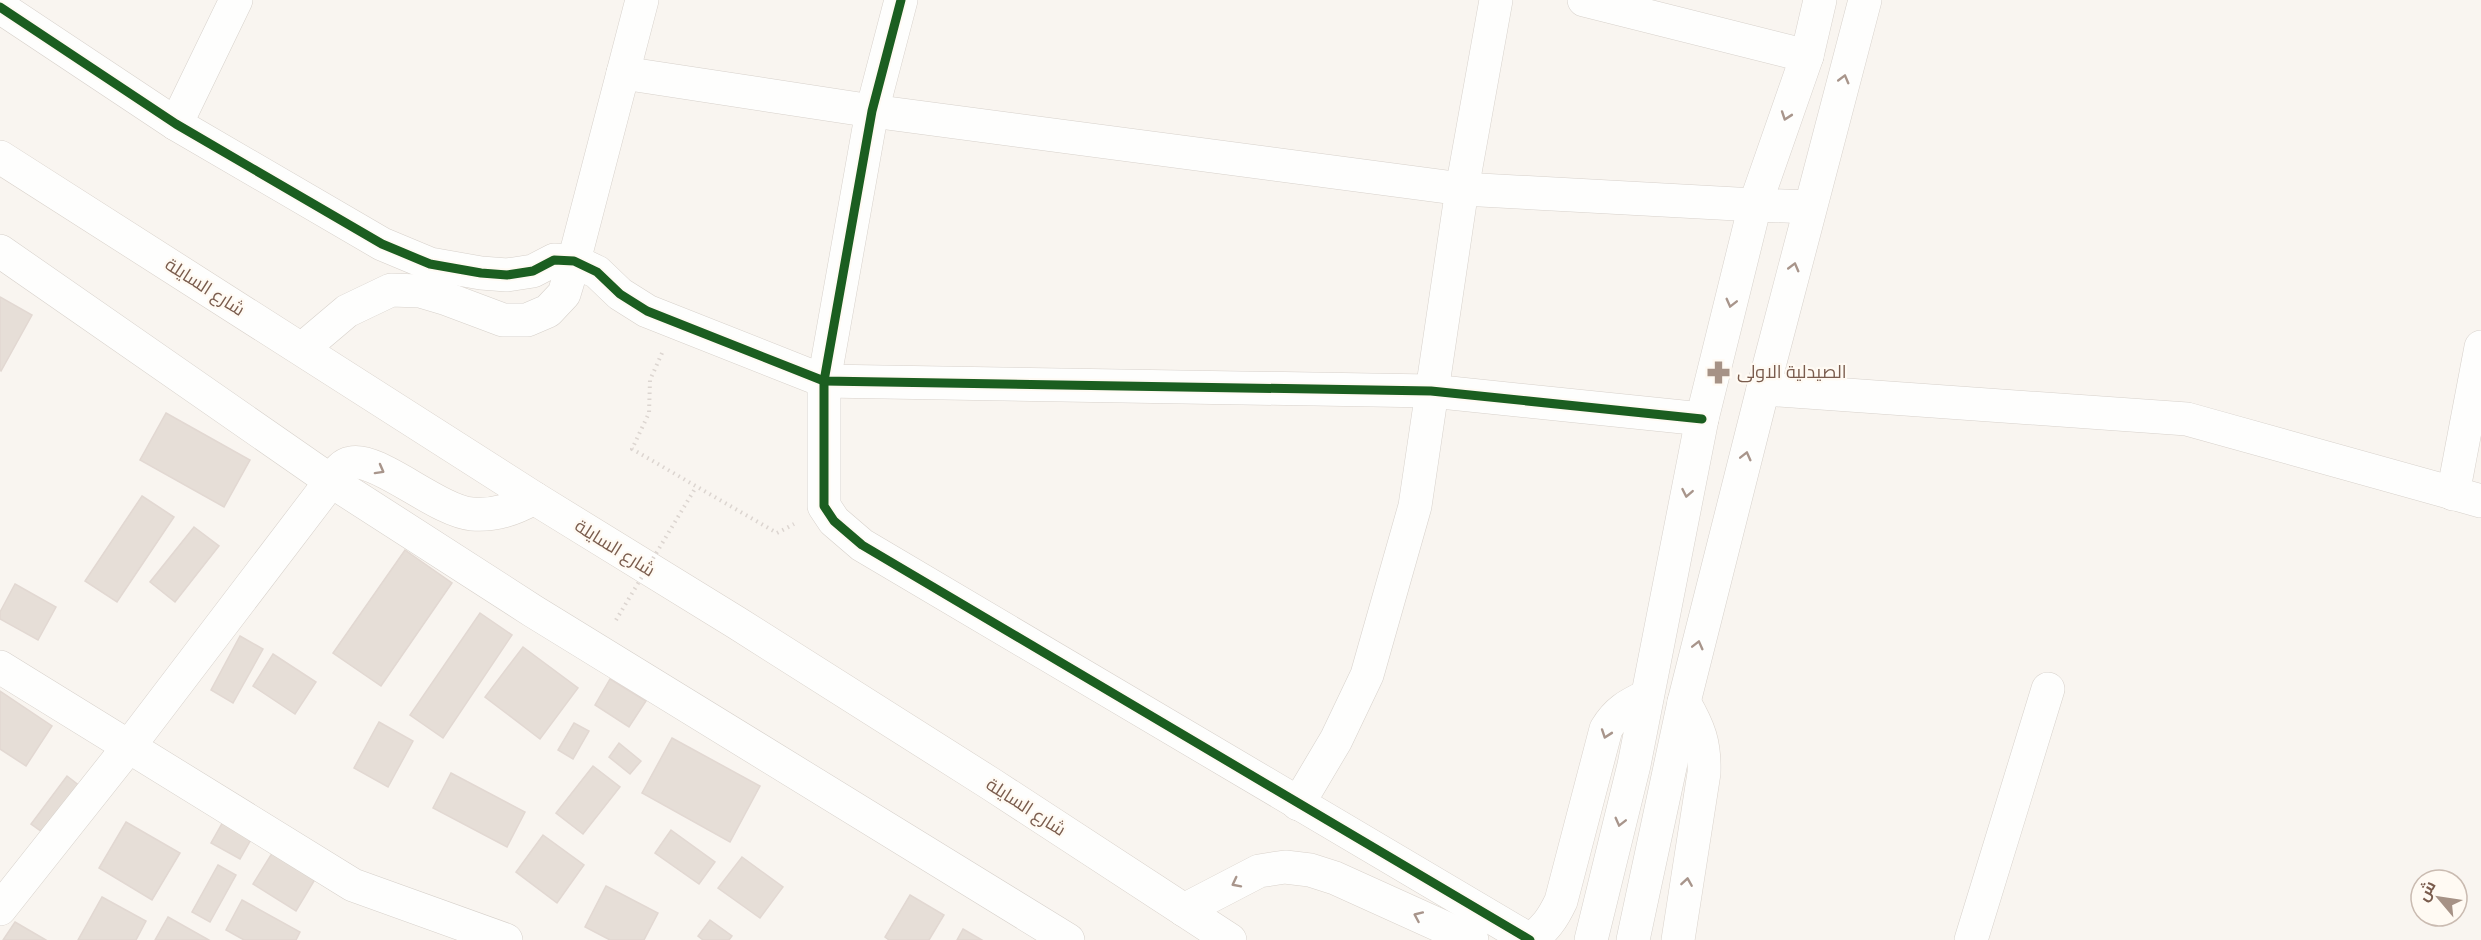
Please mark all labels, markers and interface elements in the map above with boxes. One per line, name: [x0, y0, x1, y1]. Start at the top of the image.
one-way arrow: [1836, 74, 1849, 84]
one-way arrow: [1780, 110, 1793, 121]
street label: شارع السايلة: [161, 253, 249, 322]
one-way arrow: [1787, 263, 1799, 273]
one-way arrow: [1725, 298, 1738, 308]
pharmacy icon: الصيدلية الاولى: [1706, 359, 1732, 385]
place label: الصيدلية الاولى: [1737, 361, 1847, 383]
one-way arrow: [1738, 452, 1751, 462]
one-way arrow: [374, 463, 384, 475]
one-way arrow: [1681, 488, 1694, 498]
street label: شارع السايلة: [570, 515, 659, 582]
one-way arrow: [1691, 641, 1703, 651]
one-way arrow: [1600, 728, 1613, 739]
street label: شارع السايلة: [982, 773, 1070, 842]
one-way arrow: [1614, 817, 1627, 827]
north arrow: [2409, 868, 2469, 928]
one-way arrow: [1232, 876, 1242, 887]
text: ش: [2413, 877, 2440, 905]
one-way arrow: [1681, 878, 1693, 887]
one-way arrow: [1414, 911, 1425, 923]

